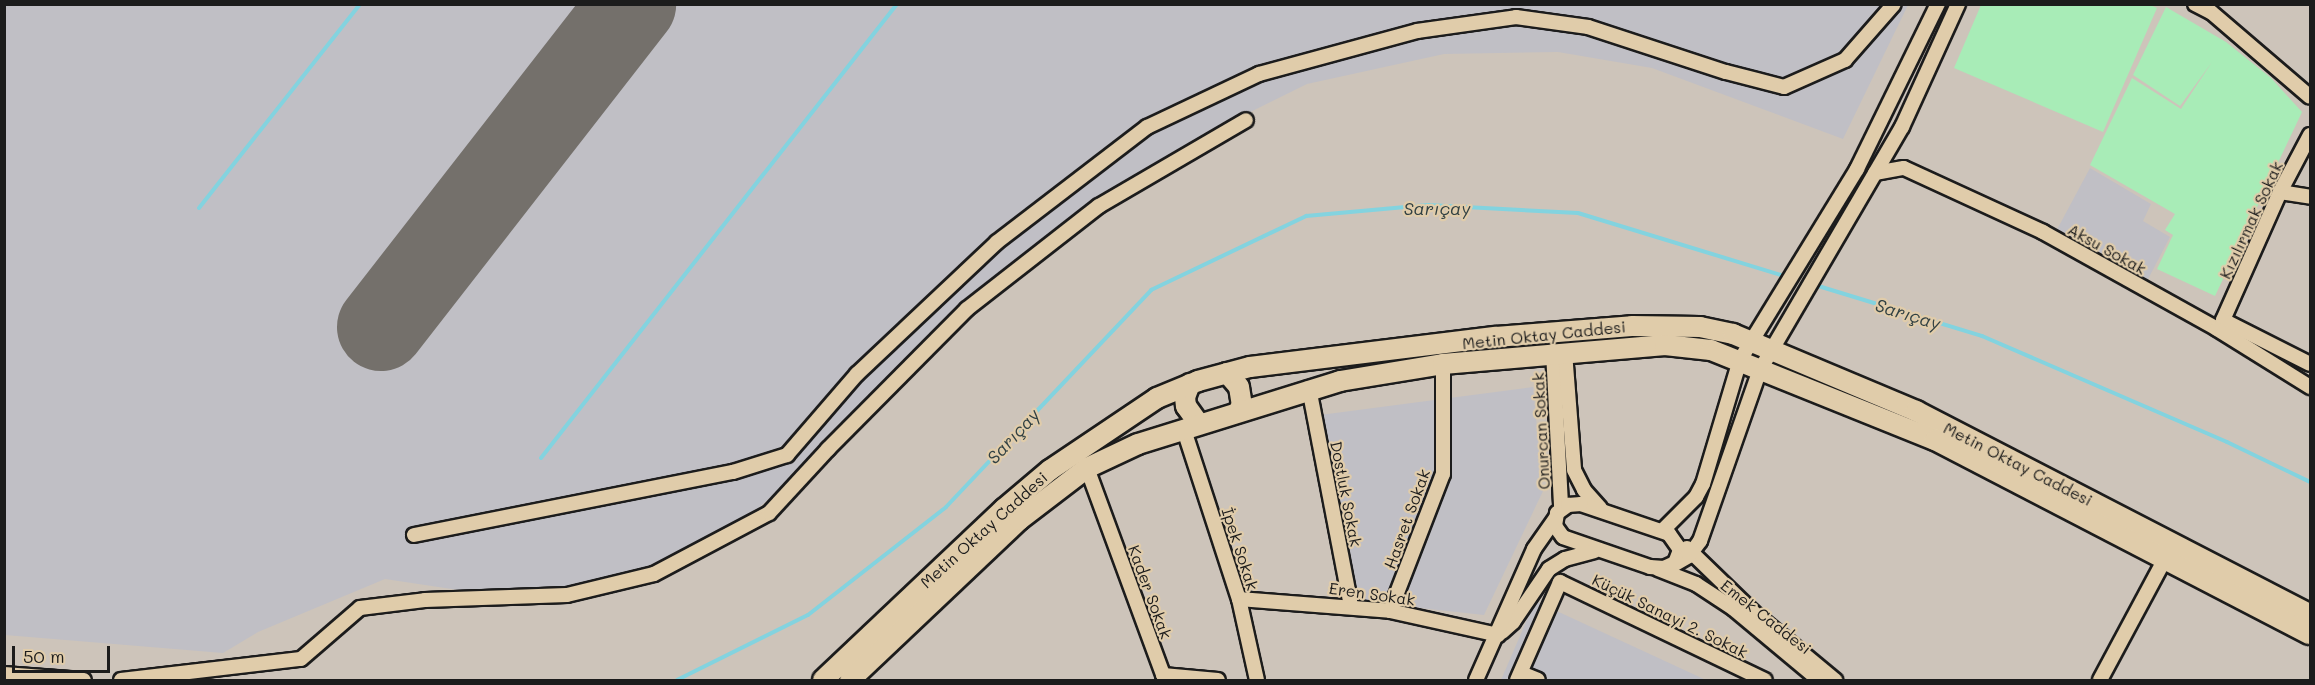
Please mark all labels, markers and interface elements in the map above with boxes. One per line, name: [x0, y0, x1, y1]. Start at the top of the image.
street label: Kızılırmak Sokak: [2215, 158, 2287, 282]
water label: Sarıçay: [1403, 197, 1471, 219]
street label: Aksu Sokak: [2064, 220, 2150, 278]
water label: Sarıçay: [1873, 294, 1943, 334]
street label: Metin Oktay Caddesi: [1461, 317, 1627, 353]
street label: Onurcan Sokak: [1528, 372, 1554, 490]
water label: Sarıçay: [982, 404, 1044, 468]
street label: Metin Oktay Caddesi: [1940, 418, 2096, 510]
street label: Dostluk Sokak: [1326, 440, 1366, 548]
street label: Hasret Sokak: [1380, 467, 1434, 571]
street label: Metin Oktay Caddesi: [916, 468, 1052, 592]
street label: İpek Sokak: [1218, 505, 1262, 593]
street label: Kader Sokak: [1124, 543, 1176, 641]
street label: Küçük Sanayi 2. Sokak: [1589, 570, 1751, 662]
street label: Emek Caddesi: [1717, 576, 1815, 658]
street label: Eren Sokak: [1328, 578, 1416, 610]
scale bar: [15, 634, 112, 672]
text: 50 m: [23, 644, 65, 668]

